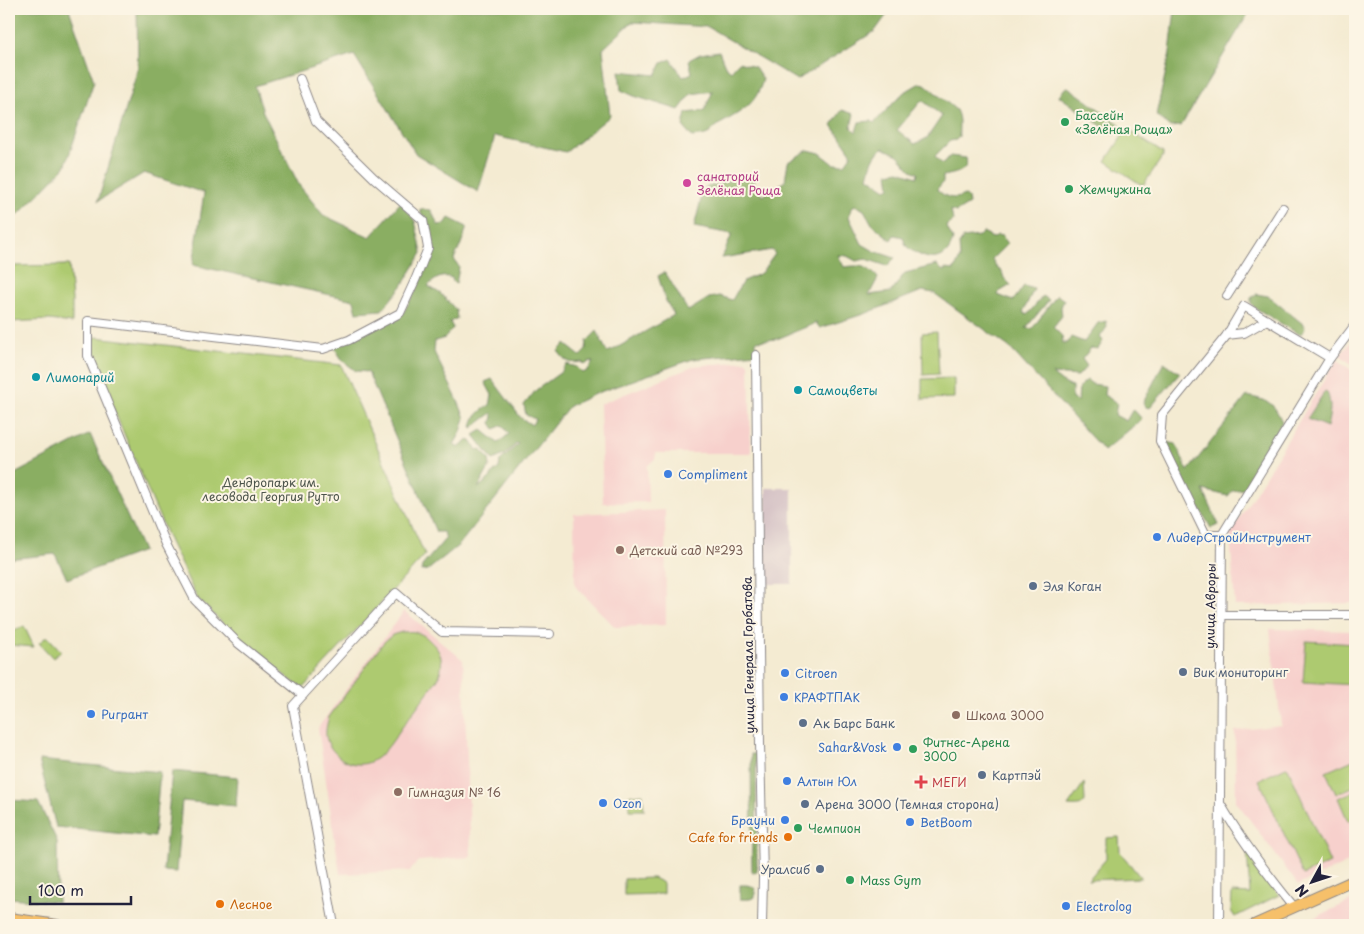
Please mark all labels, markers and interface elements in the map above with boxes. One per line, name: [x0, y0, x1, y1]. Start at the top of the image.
place label: Бассейн «Зелёная Роща»: [1075, 106, 1173, 138]
marker: Бассейн «Зелёная Роща»: [1059, 116, 1071, 128]
place label: санаторий Зелёная Роща: [697, 167, 781, 199]
marker: санаторий Зелёная Роща: [681, 177, 693, 189]
place label: Жемчужина: [1079, 180, 1152, 198]
marker: Жемчужина: [1063, 183, 1075, 195]
place label: Лимонарий: [46, 368, 114, 386]
marker: Лимонарий: [30, 371, 42, 383]
place label: Самоцветы: [808, 381, 878, 399]
marker: Самоцветы: [792, 384, 804, 396]
place label: Compliment: [678, 465, 748, 483]
marker: Compliment: [662, 468, 674, 480]
park label: Дендропарк им. лесовода Георгия Рутто: [201, 473, 340, 505]
place label: ЛидерСтройИнструмент: [1167, 528, 1311, 546]
marker: ЛидерСтройИнструмент: [1151, 531, 1163, 543]
place label: Детский сад №293: [629, 541, 743, 559]
marker: Детский сад №293: [614, 544, 626, 556]
street label: улица Авроры: [1200, 563, 1220, 649]
street label: улица Генерала Горбатова: [738, 576, 758, 734]
place label: Эля Коган: [1043, 577, 1102, 595]
marker: Эля Коган: [1027, 580, 1039, 592]
place label: Вик мониторинг: [1193, 663, 1289, 681]
place label: Citroen: [795, 664, 837, 682]
marker: Вик мониторинг: [1177, 666, 1189, 678]
marker: Citroen: [779, 667, 791, 679]
place label: КРАФТПАК: [794, 688, 861, 706]
marker: КРАФТПАК: [778, 691, 790, 703]
place label: Ригрант: [101, 705, 149, 723]
place label: Школа 3000: [966, 706, 1044, 724]
marker: Ригрант: [85, 708, 97, 720]
marker: Школа 3000: [950, 709, 962, 721]
place label: Ак Барс Банк: [813, 714, 896, 732]
marker: Ак Барс Банк: [797, 717, 809, 729]
place label: Фитнес-Арена 3000: [923, 733, 1010, 765]
place label: Sahar&Vosk: [818, 738, 887, 756]
marker: Sahar&Vosk: [891, 741, 903, 753]
marker: Фитнес-Арена 3000: [907, 743, 919, 755]
place label: Картпэй: [992, 766, 1041, 784]
marker: Картпэй: [976, 769, 988, 781]
place label: Алтын Юл: [797, 772, 857, 790]
place label: МЕГИ: [932, 773, 967, 791]
marker: Алтын Юл: [781, 775, 793, 787]
marker: МЕГИ: [914, 775, 928, 789]
place label: Гимназия № 16: [408, 783, 501, 801]
marker: Гимназия № 16: [392, 786, 404, 798]
place label: Ozon: [613, 794, 642, 812]
place label: Арена 3000 (Темная сторона): [815, 795, 999, 813]
marker: Ozon: [597, 797, 609, 809]
marker: Арена 3000 (Темная сторона): [799, 798, 811, 810]
place label: Брауни: [731, 811, 775, 829]
place label: BetBoom: [920, 813, 972, 831]
marker: Брауни: [779, 814, 791, 826]
marker: BetBoom: [904, 816, 916, 828]
place label: Чемпион: [808, 819, 861, 837]
marker: Чемпион: [792, 822, 804, 834]
place label: Cafe for friends: [688, 828, 779, 846]
marker: Cafe for friends: [782, 831, 794, 843]
north arrow: [1286, 856, 1336, 906]
place label: Уралсиб: [761, 860, 810, 878]
marker: Уралсиб: [814, 863, 826, 875]
place label: Mass Gym: [860, 871, 921, 889]
scale bar: [30, 874, 131, 906]
marker: Mass Gym: [844, 874, 856, 886]
text: 100 m: [38, 878, 84, 901]
text: N: [1290, 880, 1313, 902]
place label: Лесное: [230, 895, 273, 913]
place label: Electrolog: [1076, 897, 1132, 915]
marker: Лесное: [214, 898, 226, 910]
marker: Electrolog: [1060, 900, 1072, 912]

